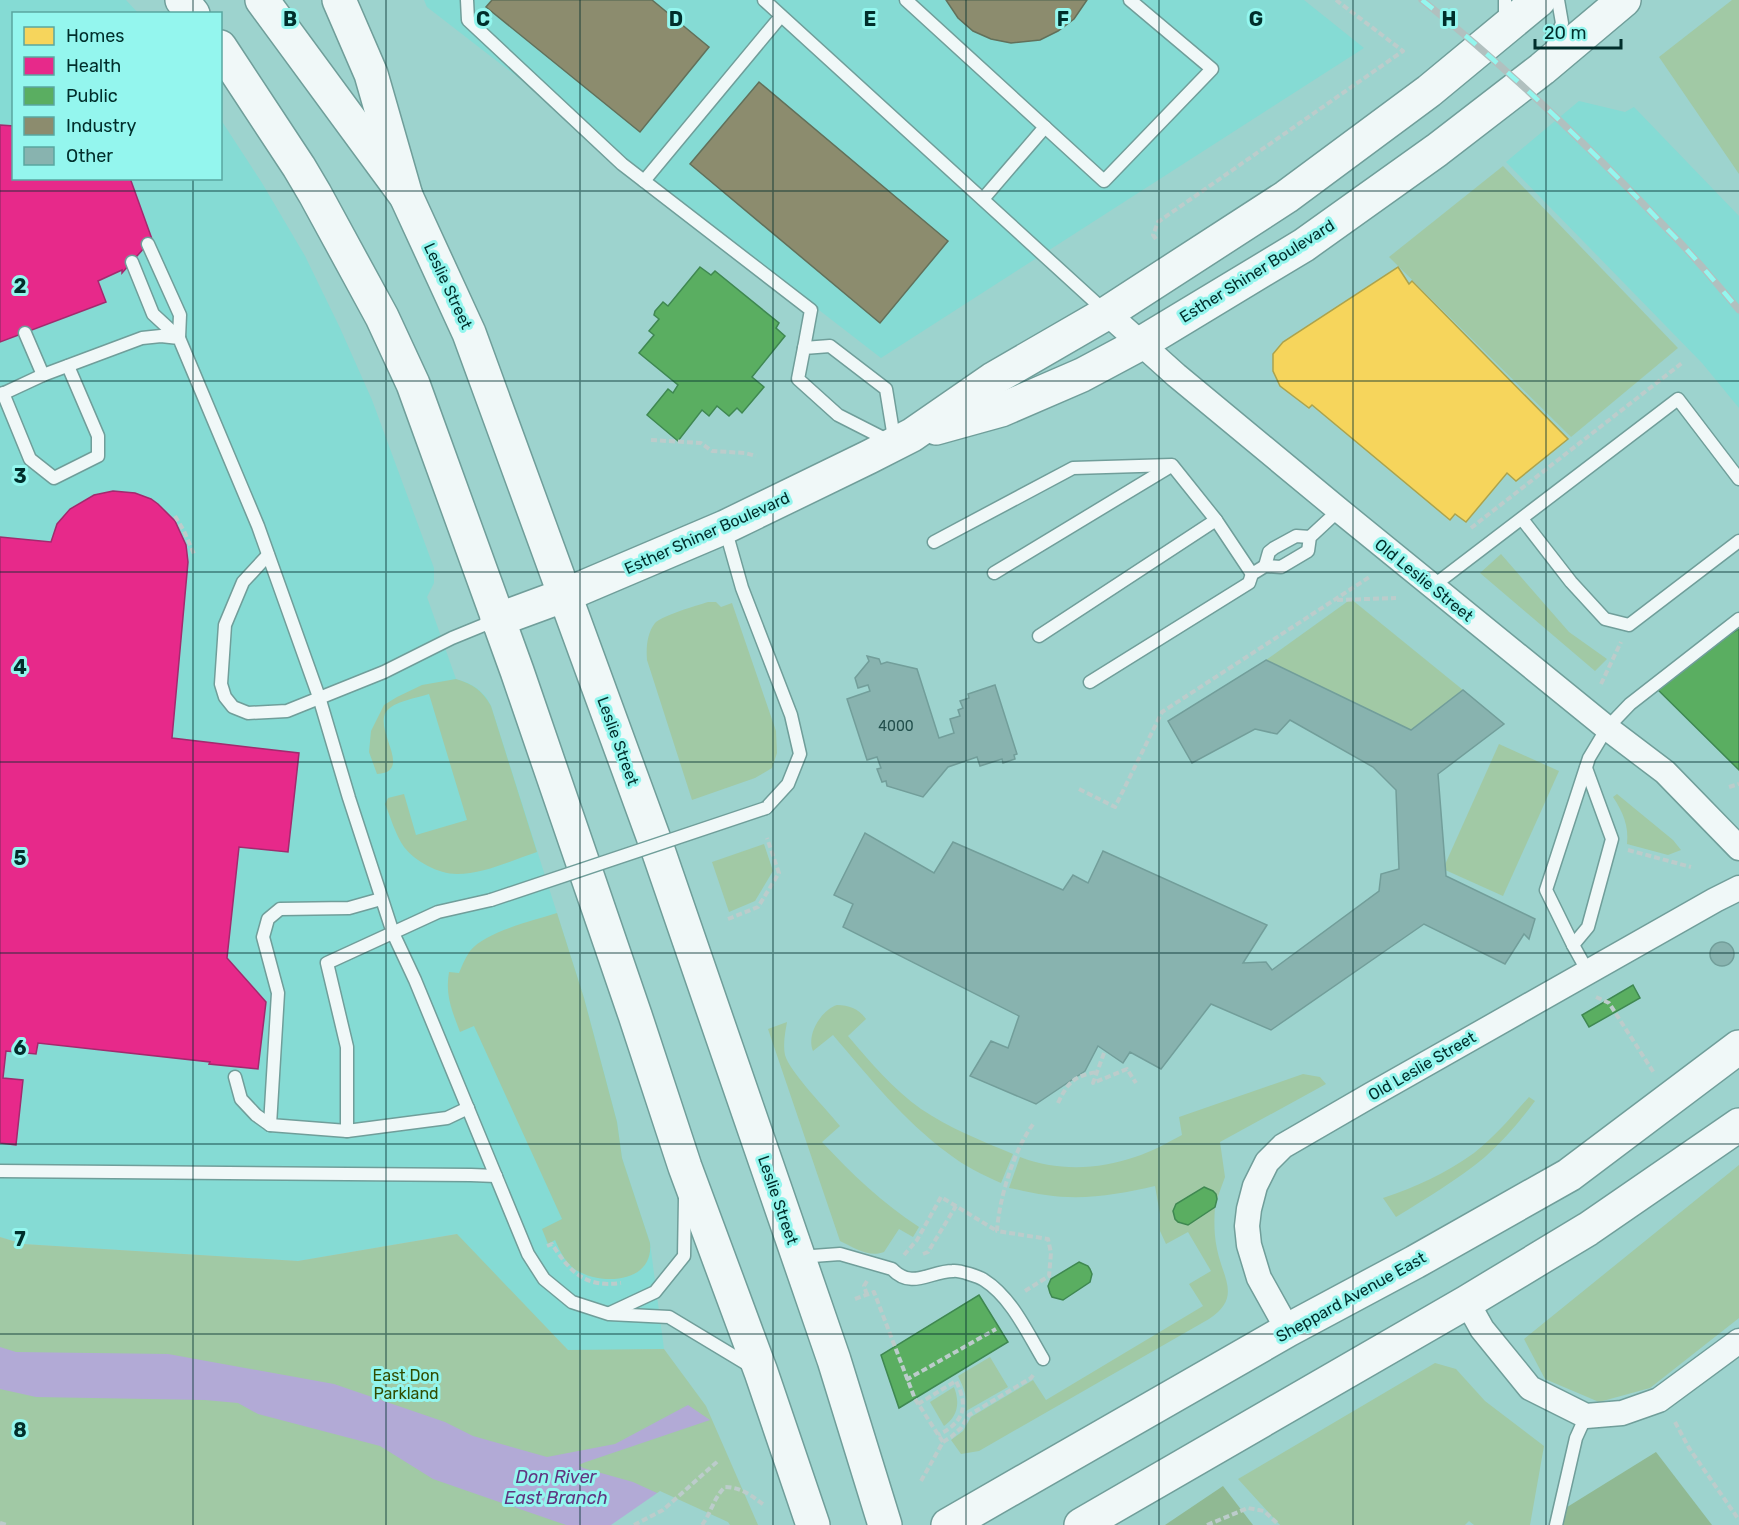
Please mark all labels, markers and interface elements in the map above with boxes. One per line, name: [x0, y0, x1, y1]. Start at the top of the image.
text: B: [283, 7, 297, 31]
text: C: [476, 7, 490, 31]
text: D: [669, 7, 683, 31]
text: E: [864, 7, 876, 31]
text: F: [1057, 7, 1069, 31]
text: G: [1249, 7, 1263, 31]
text: H: [1442, 7, 1456, 31]
legend: [12, 12, 222, 180]
scale bar: [1535, 12, 1620, 50]
text: 20 m: [1544, 22, 1586, 44]
text: Homes: [66, 25, 124, 47]
text: Health: [66, 55, 121, 77]
text: Public: [66, 85, 118, 107]
text: Industry: [66, 115, 136, 137]
text: Other: [66, 145, 113, 167]
street label: Esther Shiner Boulevard: [1176, 215, 1338, 327]
street label: Leslie Street: [420, 240, 476, 332]
text: 2: [14, 274, 27, 298]
text: 3: [13, 464, 27, 488]
street label: Esther Shiner Boulevard: [621, 488, 793, 578]
street label: Old Leslie Street: [1371, 535, 1477, 625]
text: 4: [13, 655, 27, 679]
street label: Leslie Street: [593, 694, 643, 788]
house number: 4000: [878, 718, 914, 735]
text: 5: [14, 846, 27, 870]
street label: Old Leslie Street: [1365, 1028, 1479, 1104]
text: 6: [13, 1036, 27, 1060]
street label: Leslie Street: [754, 1153, 802, 1247]
text: 7: [14, 1227, 26, 1251]
street label: Sheppard Avenue East: [1273, 1248, 1429, 1346]
park label: East Don Parkland: [373, 1366, 439, 1403]
text: 8: [13, 1418, 27, 1442]
water label: Don River East Branch: [504, 1466, 608, 1509]

